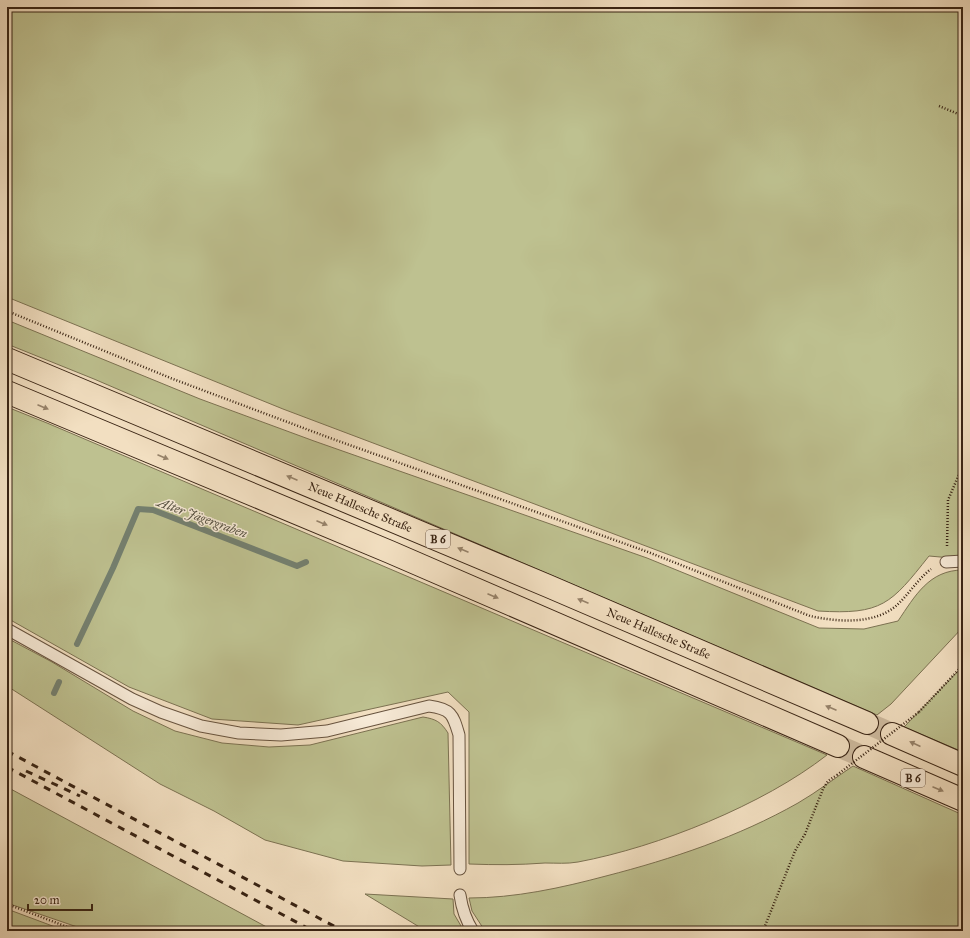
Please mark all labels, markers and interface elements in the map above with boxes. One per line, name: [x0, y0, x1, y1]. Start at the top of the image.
one-way arrow: [37, 404, 49, 410]
one-way arrow: [157, 454, 168, 460]
one-way arrow: [286, 475, 297, 481]
street label: Neue Hallesche Straße: [306, 479, 414, 535]
water label: Alter Jägergraben: [153, 494, 250, 542]
one-way arrow: [316, 521, 328, 527]
road number: B 6: [426, 530, 450, 548]
one-way arrow: [457, 547, 469, 553]
one-way arrow: [487, 594, 499, 600]
one-way arrow: [577, 598, 589, 604]
street label: Neue Hallesche Straße: [605, 605, 713, 662]
one-way arrow: [825, 705, 836, 711]
one-way arrow: [909, 741, 920, 747]
road number: B 6: [901, 769, 925, 787]
one-way arrow: [932, 786, 944, 792]
scale bar: [28, 886, 92, 912]
text: 20 m: [34, 893, 60, 907]

